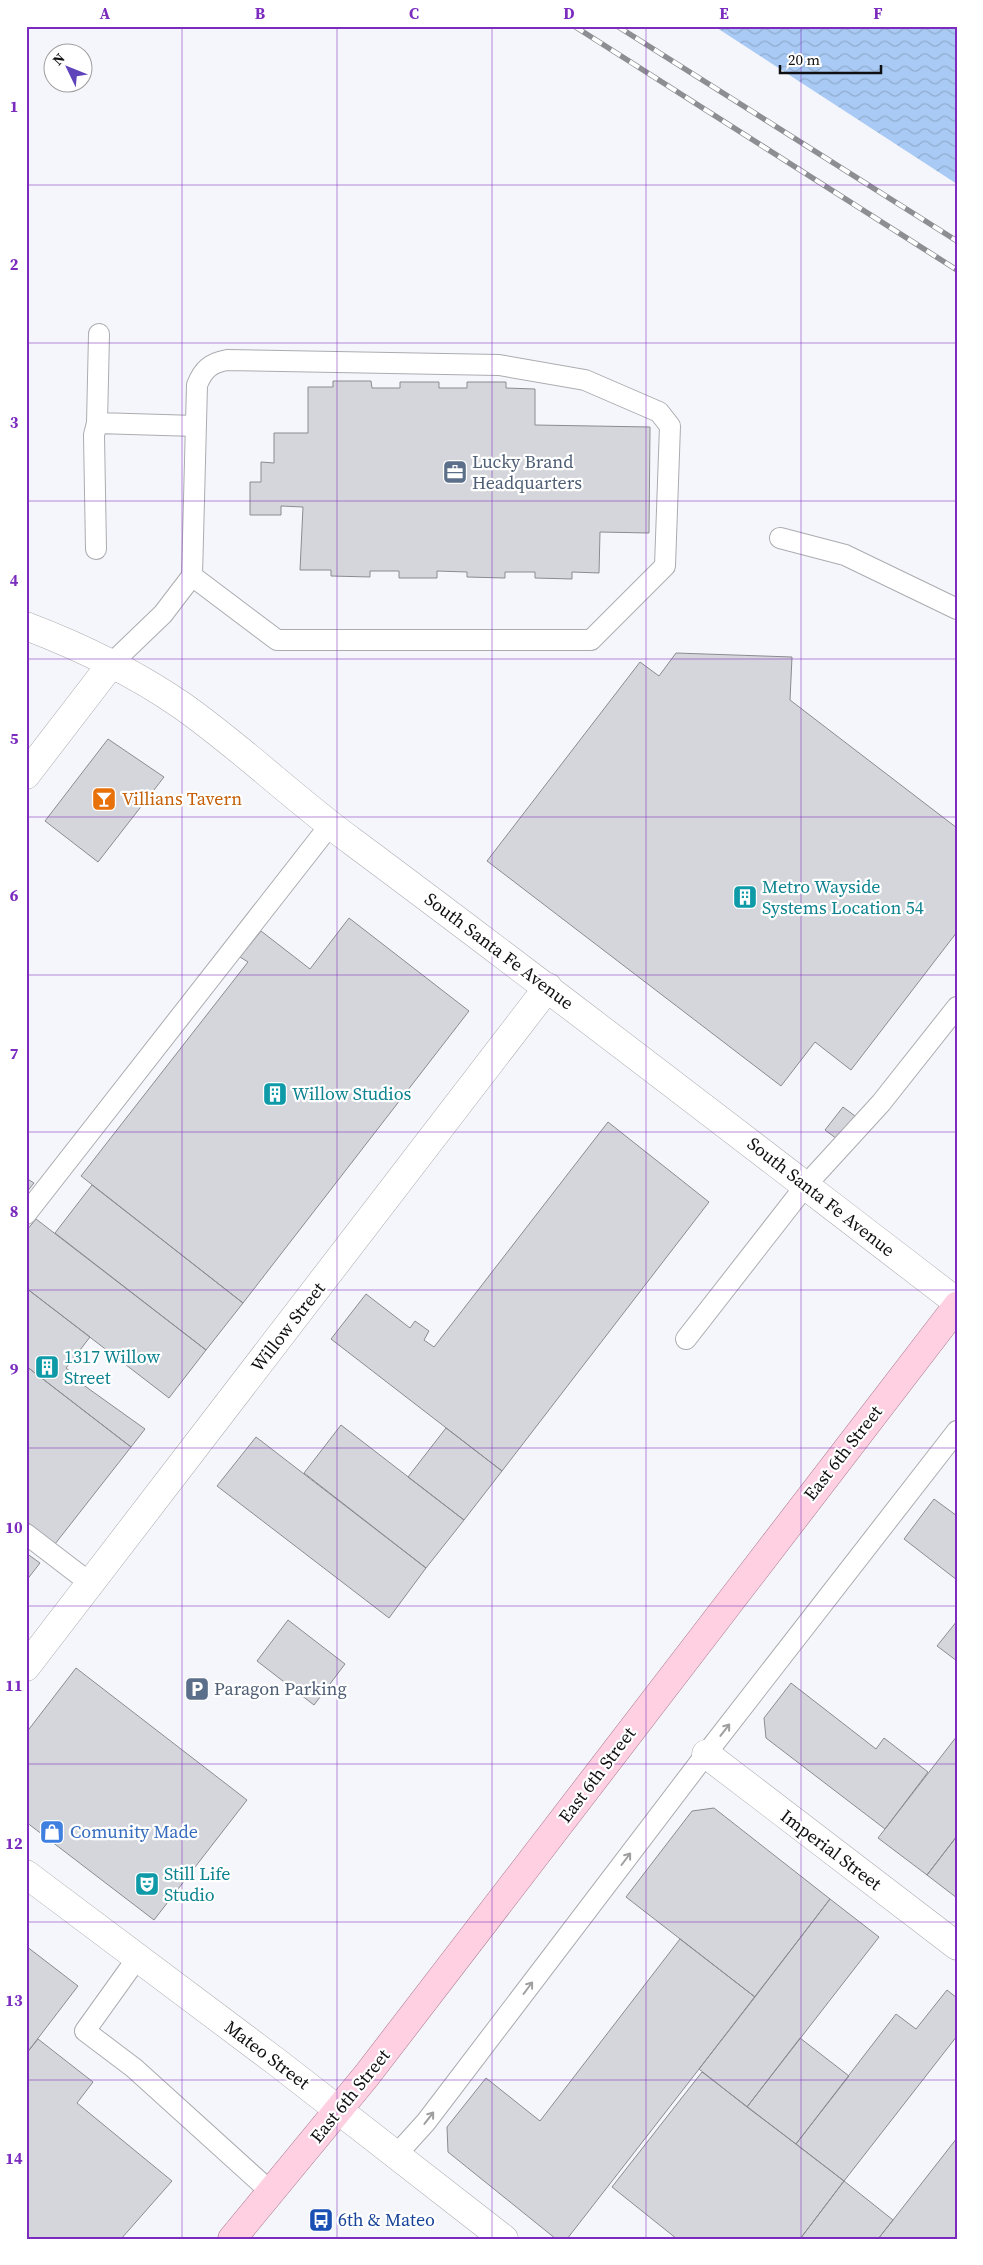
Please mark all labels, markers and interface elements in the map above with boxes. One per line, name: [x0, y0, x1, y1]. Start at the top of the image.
text: A: [100, 2, 111, 24]
text: B: [255, 2, 266, 24]
text: C: [409, 2, 419, 24]
text: D: [563, 2, 575, 24]
text: E: [719, 2, 729, 24]
text: F: [873, 2, 883, 24]
north arrow: [42, 42, 92, 92]
scale bar: [780, 42, 882, 74]
text: N: [48, 49, 69, 70]
text: 20 m: [788, 49, 820, 70]
text: 1: [10, 95, 18, 117]
text: 2: [10, 253, 19, 275]
text: 3: [10, 411, 19, 433]
place label: Lucky Brand Headquarters: [472, 449, 582, 495]
office icon: Lucky Brand Headquarters: [442, 459, 468, 485]
text: 4: [10, 569, 19, 591]
text: 5: [10, 727, 19, 749]
bar icon: Villians Tavern: [91, 786, 117, 812]
place label: Villians Tavern: [122, 786, 242, 811]
place label: Metro Wayside Systems Location 54: [762, 874, 924, 920]
text: 6: [10, 884, 19, 906]
building icon: Metro Wayside Systems Location 54: [732, 884, 758, 910]
street label: South Santa Fe Avenue: [420, 886, 579, 1015]
text: 7: [10, 1042, 19, 1064]
building icon: Willow Studios: [262, 1081, 288, 1107]
place label: Willow Studios: [292, 1081, 412, 1106]
street label: South Santa Fe Avenue: [742, 1131, 900, 1262]
text: 8: [10, 1200, 18, 1222]
street label: Willow Street: [245, 1277, 331, 1377]
place label: 1317 Willow Street: [64, 1344, 161, 1390]
building icon: 1317 Willow Street: [34, 1354, 60, 1380]
text: 9: [10, 1358, 19, 1380]
street label: East 6th Street: [798, 1400, 888, 1505]
text: 10: [5, 1516, 23, 1538]
text: 11: [5, 1674, 23, 1696]
parking icon: Paragon Parking: [184, 1676, 210, 1702]
place label: Paragon Parking: [214, 1676, 347, 1701]
street label: East 6th Street: [552, 1721, 641, 1828]
one-way arrow: [720, 1723, 730, 1737]
street label: Imperial Street: [776, 1803, 887, 1896]
shop icon: Comunity Made: [39, 1819, 65, 1845]
place label: Comunity Made: [70, 1819, 198, 1844]
text: 12: [5, 1832, 23, 1854]
one-way arrow: [621, 1853, 632, 1866]
place label: Still Life Studio: [164, 1861, 231, 1907]
theatre icon: Still Life Studio: [134, 1871, 160, 1897]
one-way arrow: [523, 1981, 533, 1995]
text: 13: [5, 1989, 23, 2011]
street label: Mateo Street: [220, 2014, 315, 2095]
street label: East 6th Street: [304, 2043, 395, 2148]
one-way arrow: [424, 2112, 435, 2125]
text: 14: [5, 2147, 23, 2169]
bus stop icon: 6th & Mateo: [308, 2207, 334, 2233]
place label: 6th & Mateo: [338, 2207, 435, 2232]

